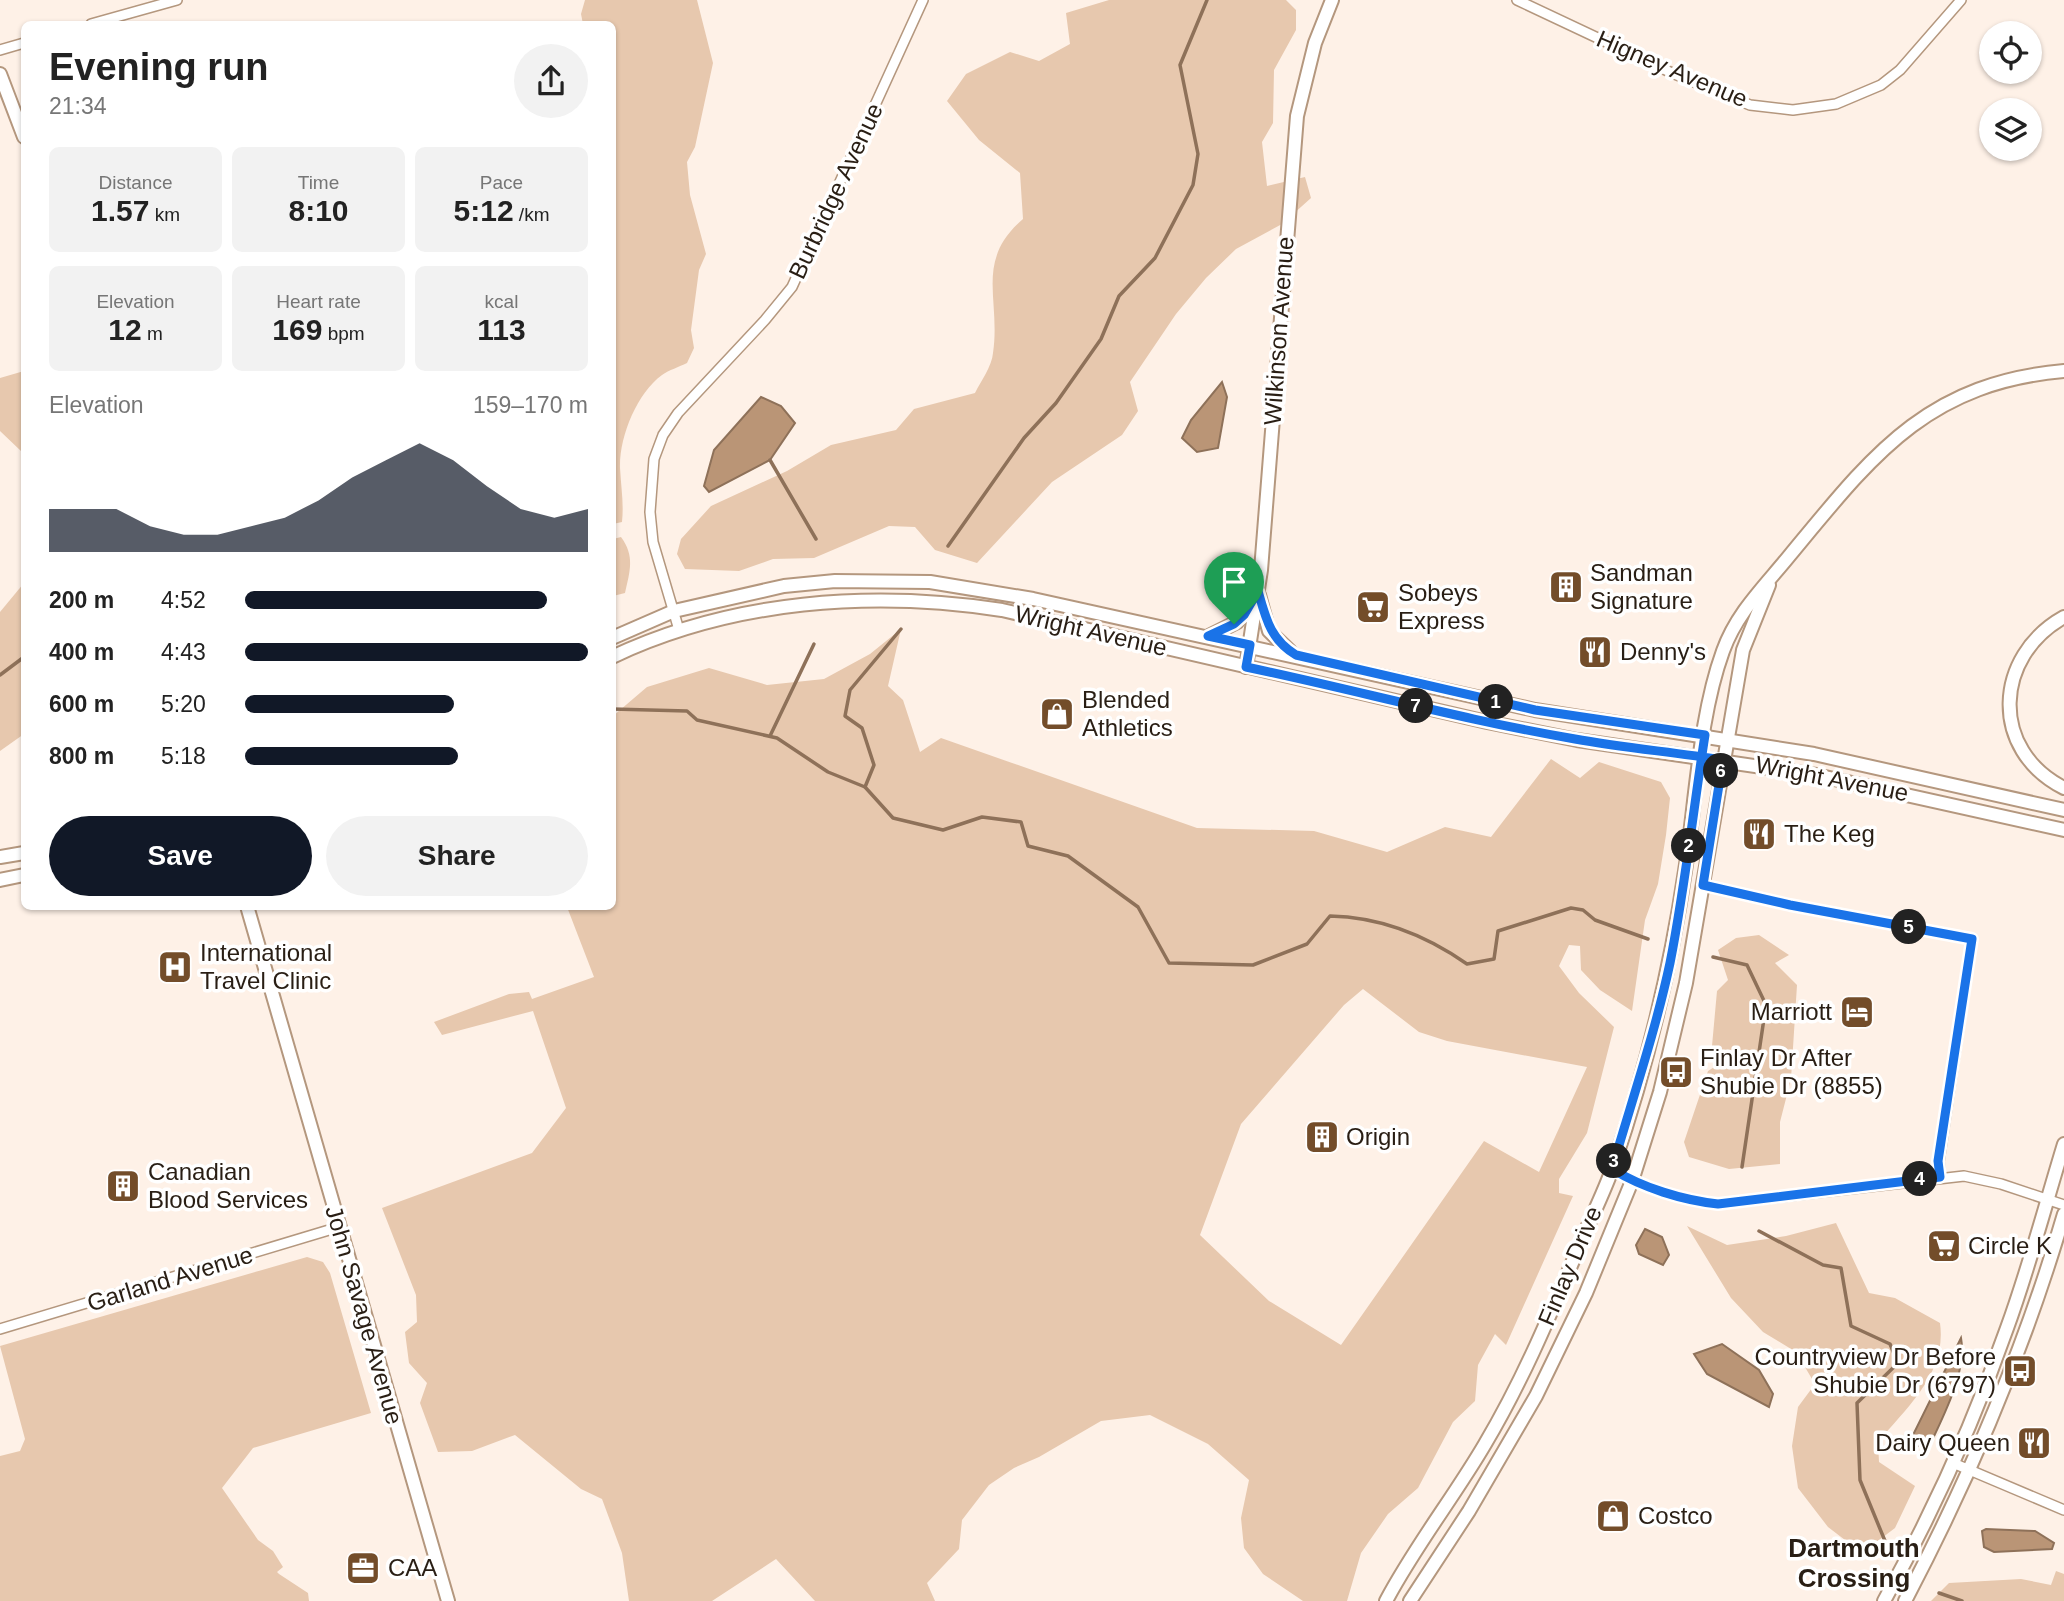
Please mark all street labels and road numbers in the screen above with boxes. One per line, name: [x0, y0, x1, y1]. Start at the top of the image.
street label: Higney Avenue: [1593, 25, 1752, 112]
street label: Burbridge Avenue: [783, 99, 888, 283]
street label: Wilkinson Avenue: [1258, 236, 1299, 426]
street label: Wright Avenue: [1012, 600, 1170, 661]
street label: Wright Avenue: [1753, 750, 1911, 807]
street label: John Savage Avenue: [320, 1202, 409, 1427]
street label: Finlay Drive: [1532, 1202, 1607, 1329]
street label: Garland Avenue: [84, 1241, 256, 1317]

